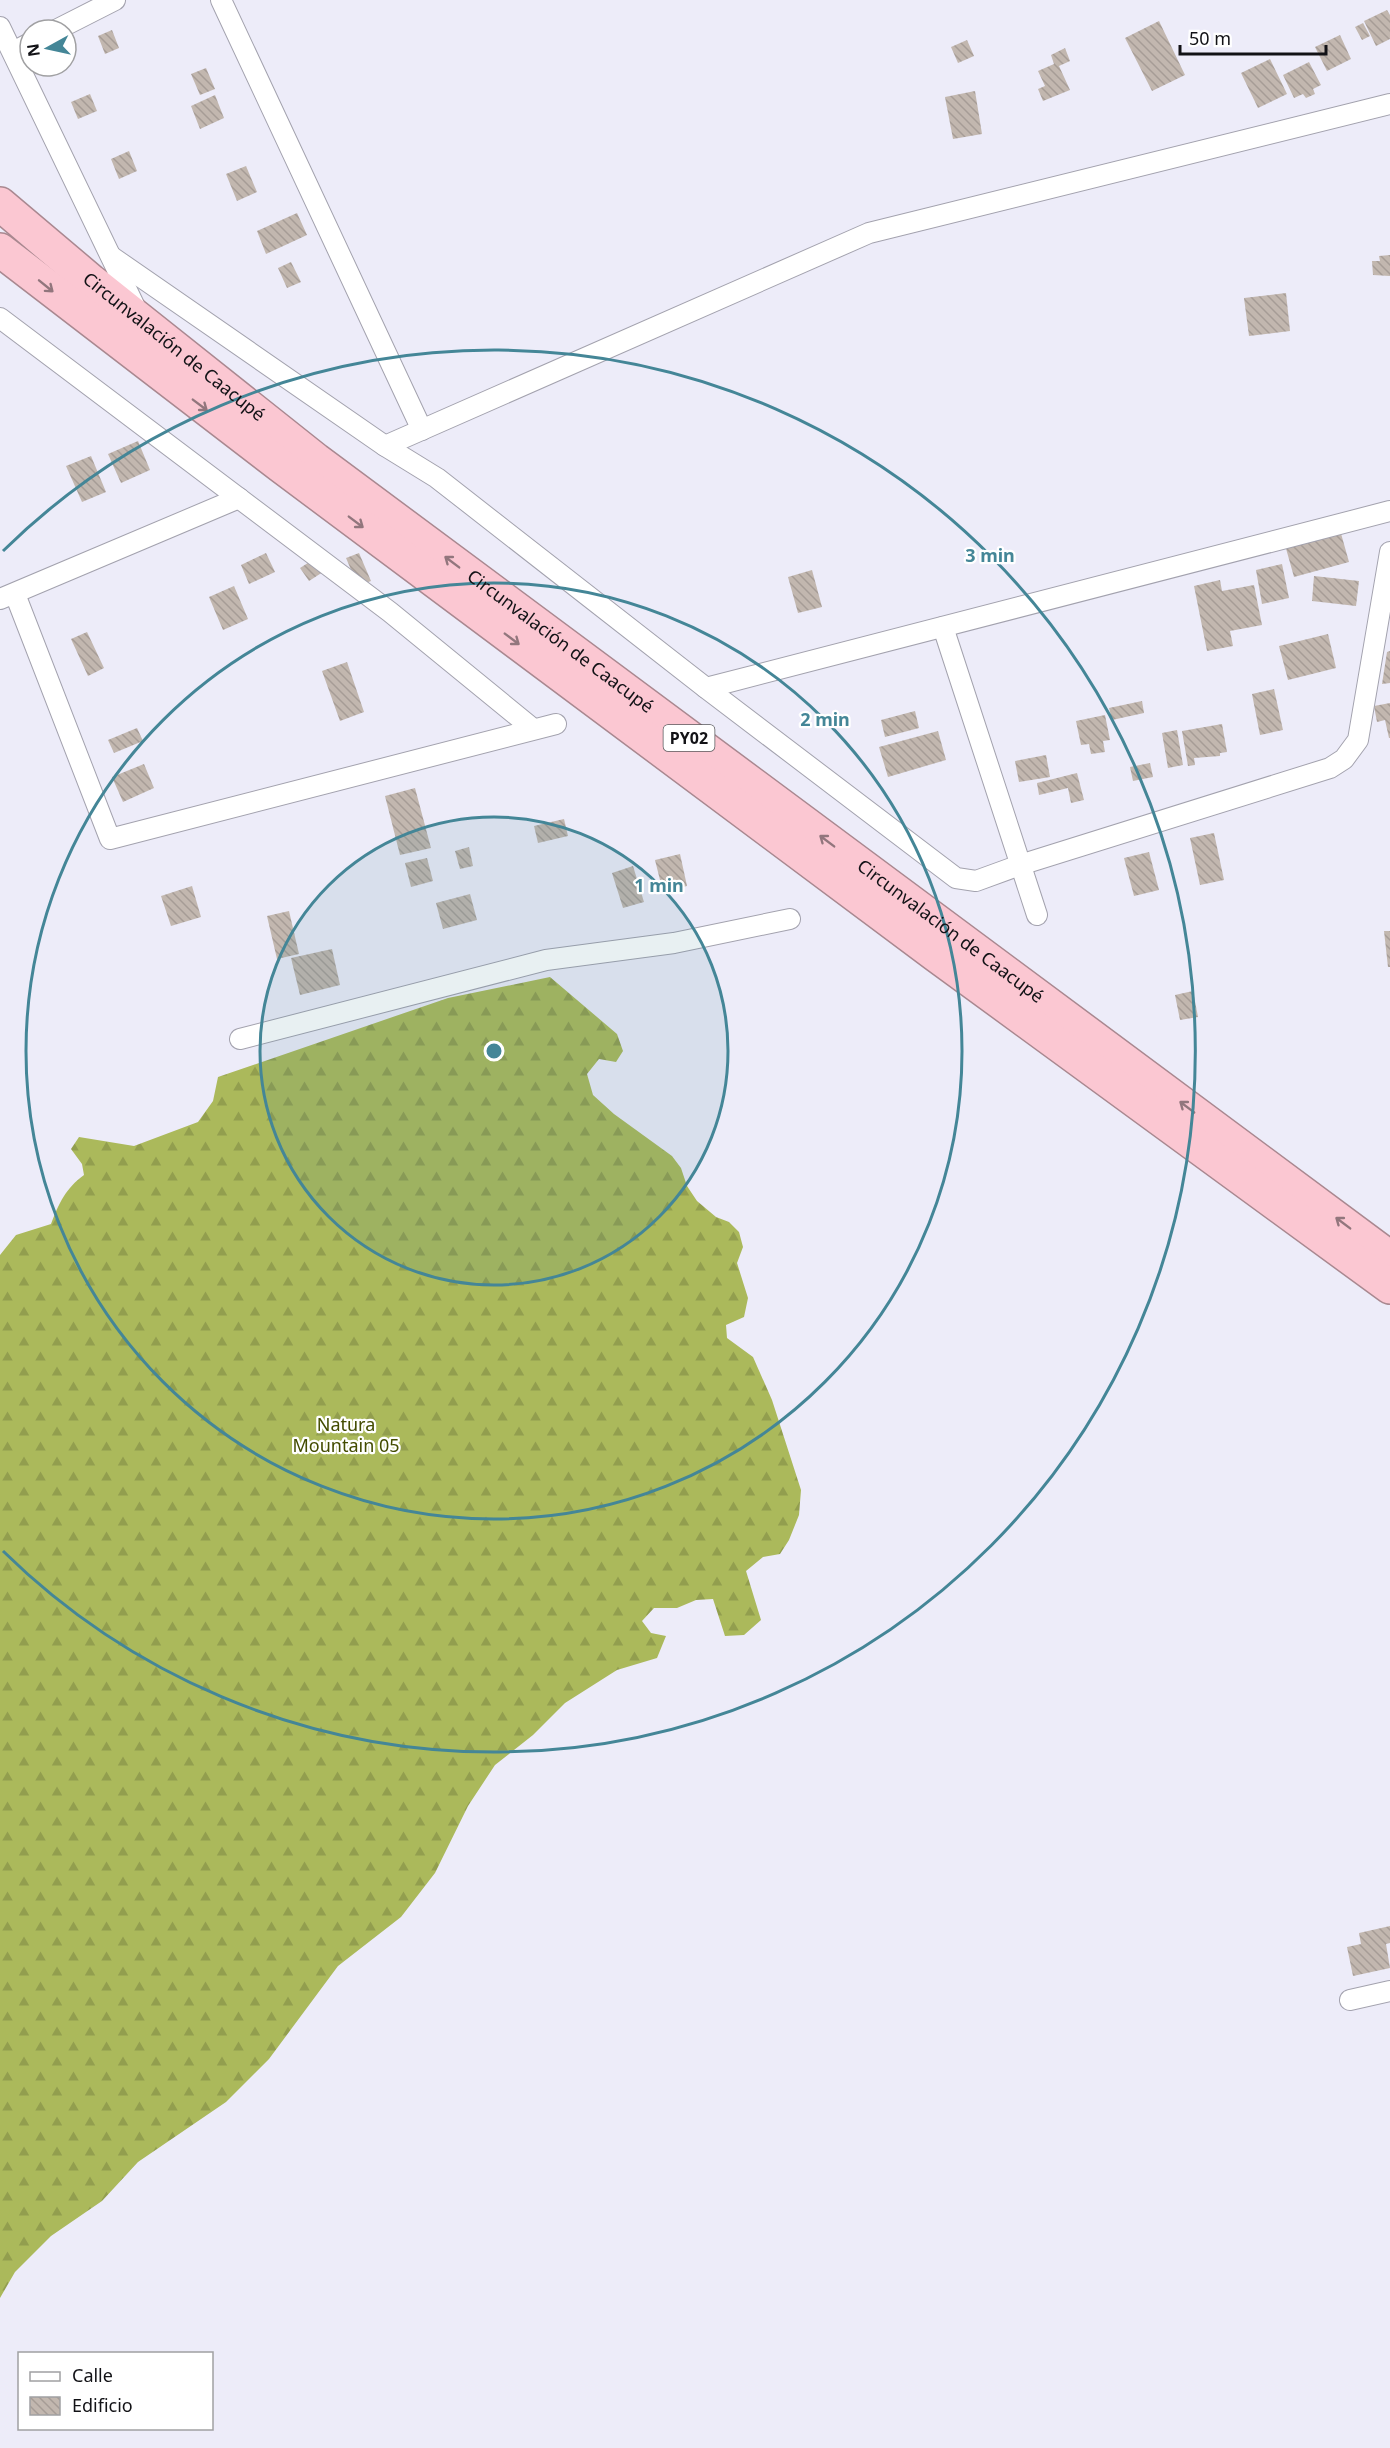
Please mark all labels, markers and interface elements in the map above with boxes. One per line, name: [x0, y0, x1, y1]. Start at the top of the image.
north arrow: [18, 18, 78, 78]
scale bar: [1180, 18, 1326, 56]
text: 50 m: [1189, 26, 1231, 50]
text: N: [21, 42, 45, 58]
street label: Circunvalación de Caacupé: [78, 266, 271, 426]
one-way arrow: [37, 280, 53, 293]
one-way arrow: [192, 399, 208, 411]
one-way arrow: [348, 516, 364, 529]
text: 3 min: [965, 543, 1015, 567]
one-way arrow: [444, 555, 460, 568]
street label: Circunvalación de Caacupé: [463, 563, 659, 718]
one-way arrow: [504, 632, 520, 645]
text: 2 min: [800, 707, 850, 731]
road number: PY02: [664, 725, 714, 751]
one-way arrow: [820, 834, 836, 847]
street label: Circunvalación de Caacupé: [853, 853, 1049, 1008]
text: 1 min: [634, 873, 684, 897]
centre of rings: [484, 1041, 504, 1061]
one-way arrow: [1179, 1100, 1195, 1113]
one-way arrow: [1335, 1217, 1351, 1230]
park label: Natura Mountain 05: [292, 1412, 400, 1457]
legend: [18, 2352, 213, 2430]
text: Calle: [72, 2363, 113, 2387]
text: Edificio: [72, 2393, 133, 2417]

